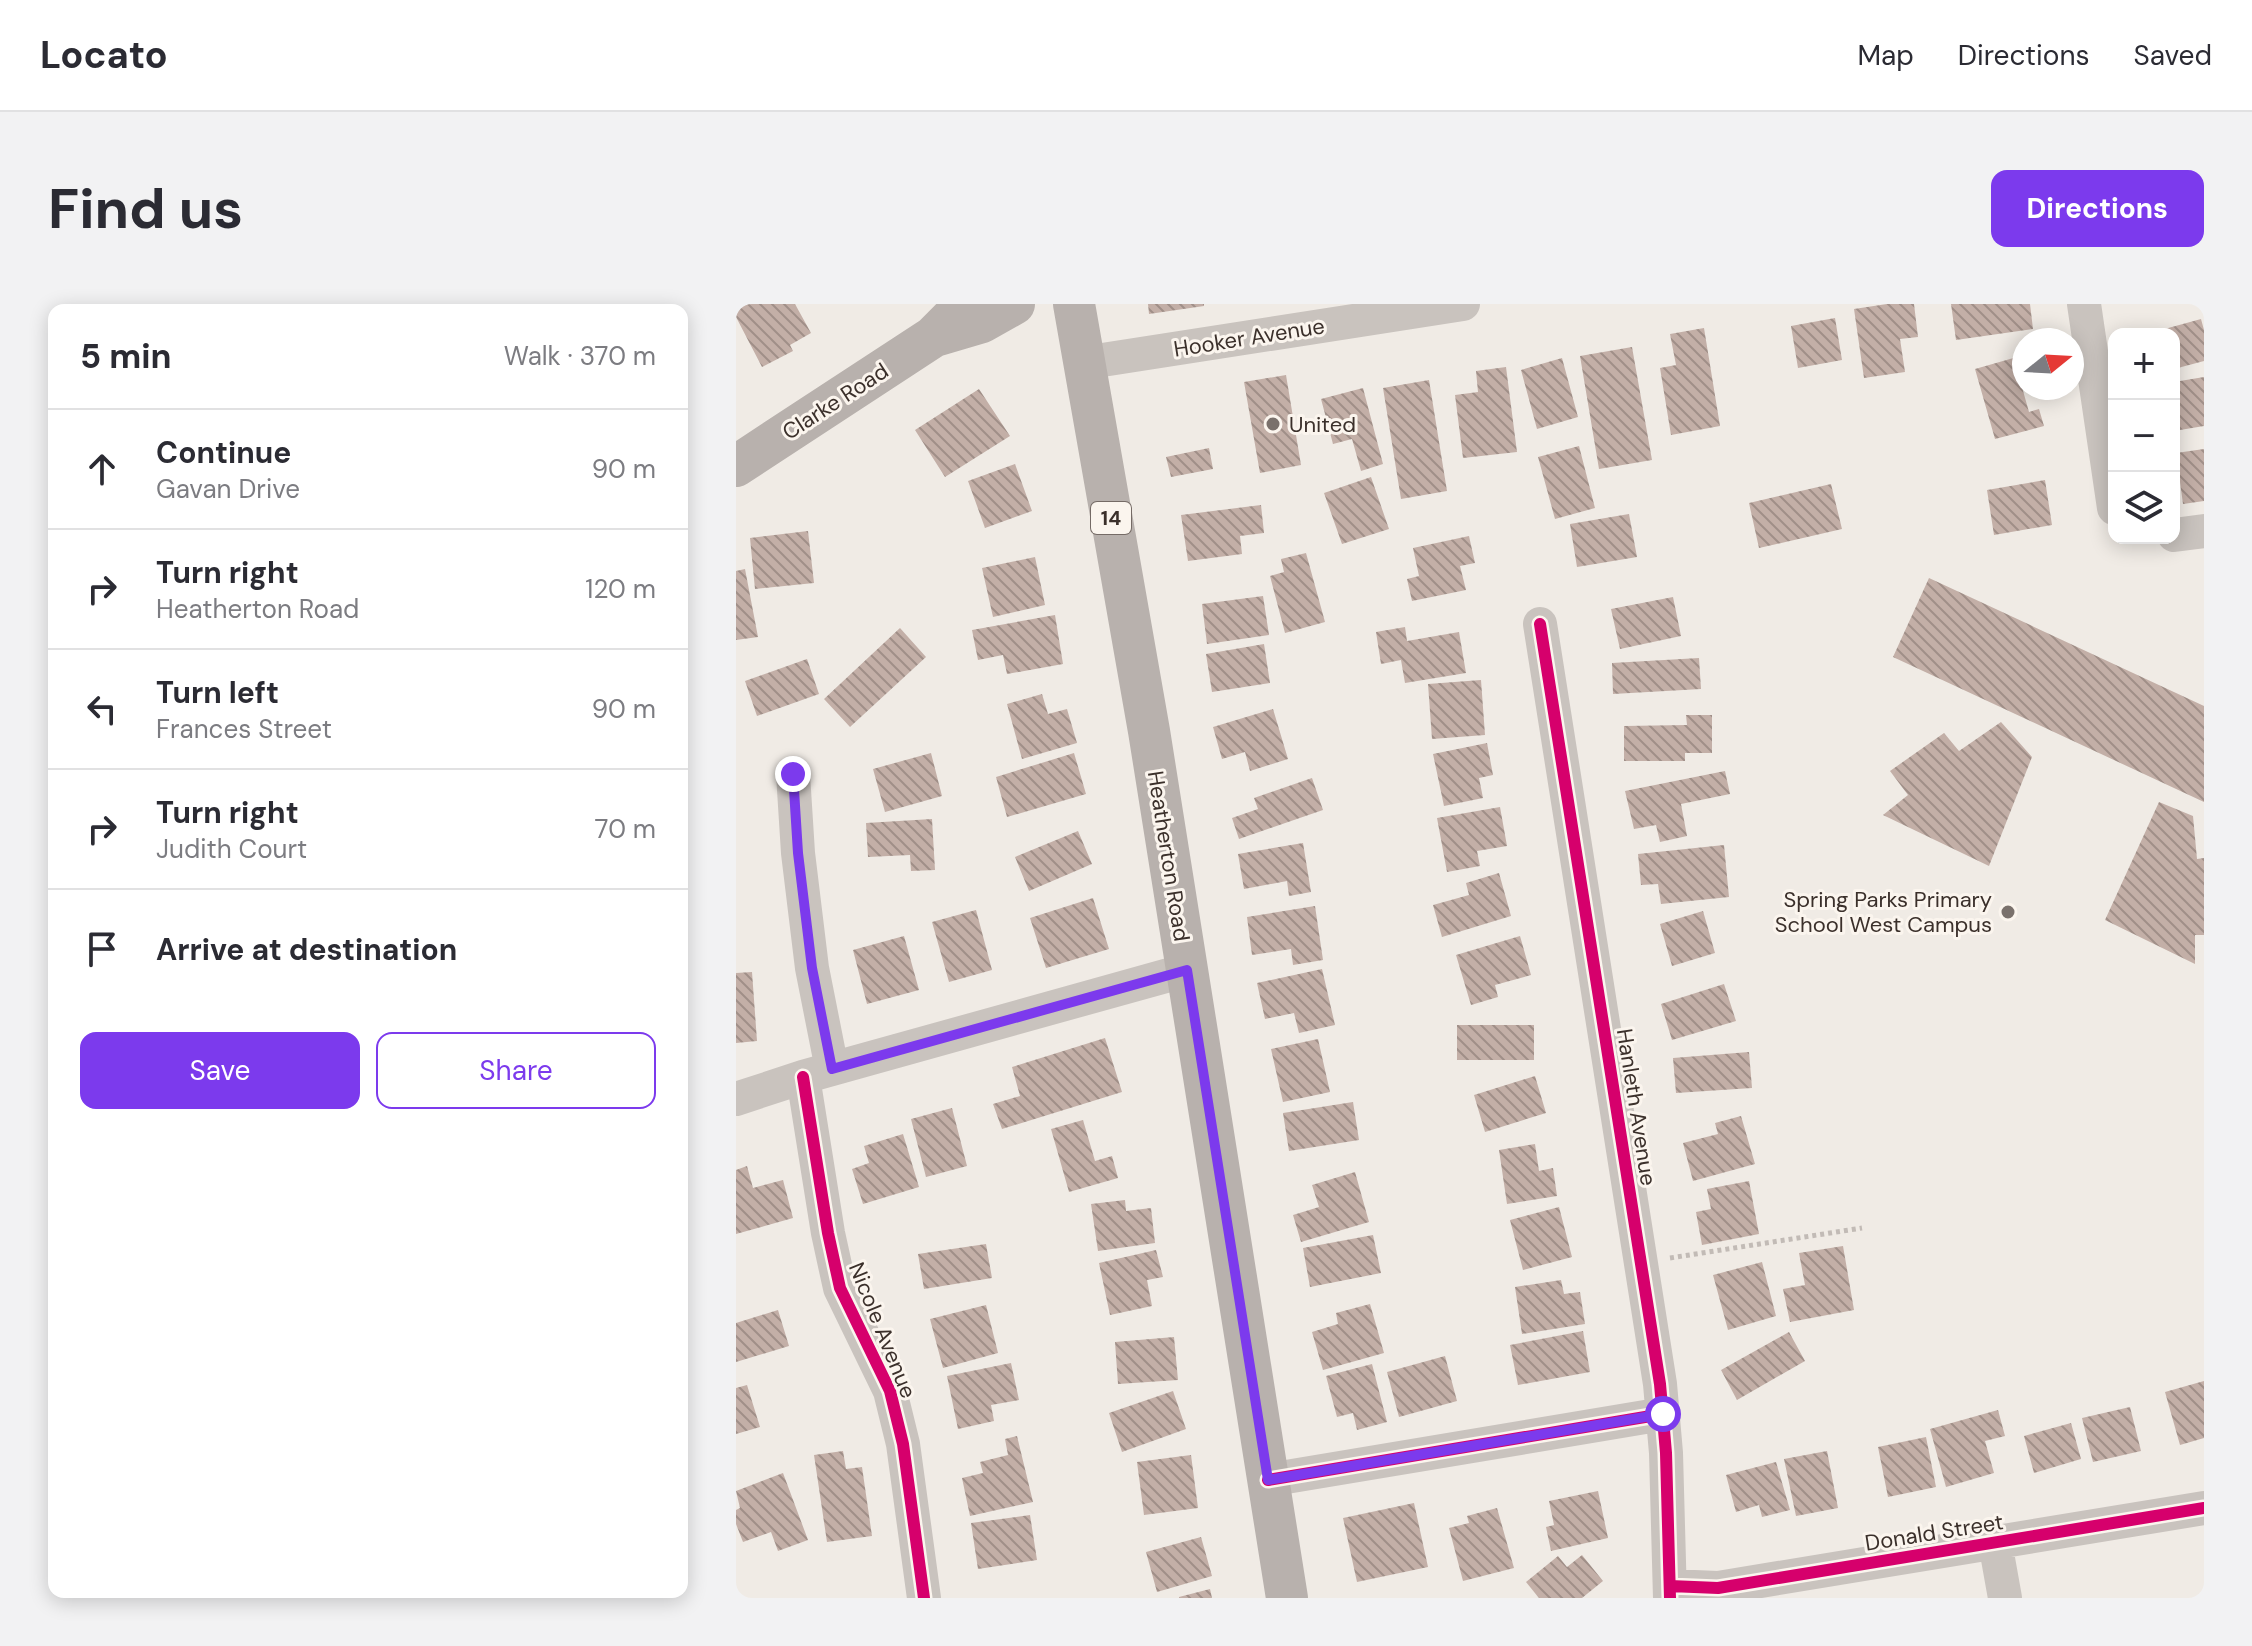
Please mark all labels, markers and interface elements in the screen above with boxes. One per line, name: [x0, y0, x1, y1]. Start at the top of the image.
text: Locato: [40, 30, 168, 80]
text: Map: [1857, 37, 1914, 74]
text: Directions: [1958, 37, 2090, 74]
text: Saved: [2134, 37, 2212, 74]
button: Directions: [1991, 170, 2204, 247]
text: Find us: [48, 172, 243, 245]
street label: Hooker Avenue: [1171, 311, 1327, 364]
north arrow: [2012, 328, 2084, 400]
map controls: [2108, 328, 2180, 544]
button: +: [2108, 328, 2180, 400]
text: 5 min: [80, 334, 171, 379]
text: Walk · 370 m: [504, 339, 656, 373]
street label: Clarke Road: [777, 356, 894, 446]
button: −: [2108, 400, 2180, 472]
place label: United: [1289, 410, 1356, 439]
marker: United: [1264, 415, 1282, 433]
text: Continue: [156, 433, 291, 472]
icon: ahead: [80, 447, 124, 491]
text: 90 m: [592, 452, 656, 486]
text: Gavan Drive: [156, 472, 300, 506]
button: layers: [2108, 472, 2180, 544]
road number: 14: [1091, 502, 1131, 534]
text: Turn right: [156, 553, 299, 592]
icon: right: [80, 567, 124, 611]
text: 120 m: [585, 572, 656, 606]
text: Heatherton Road: [156, 592, 359, 626]
text: Turn left: [156, 673, 279, 712]
icon: left: [80, 687, 124, 731]
text: 90 m: [592, 692, 656, 726]
text: Frances Street: [156, 712, 332, 746]
route end: [775, 756, 811, 792]
street label: Heatherton Road: [1141, 769, 1196, 943]
text: Turn right: [156, 793, 299, 832]
icon: right: [80, 807, 124, 851]
text: 70 m: [595, 812, 656, 846]
text: Judith Court: [156, 832, 307, 866]
place label: Spring Parks Primary School West Campus: [1775, 885, 1992, 939]
marker: Spring Parks Primary School West Campus: [1999, 903, 2017, 921]
icon: arrive: [80, 927, 124, 971]
text: Arrive at destination: [156, 930, 457, 969]
street label: Hanleth Avenue: [1610, 1027, 1663, 1188]
button: Save: [80, 1032, 360, 1109]
button: Share: [376, 1032, 656, 1109]
street label: Nicole Avenue: [842, 1258, 923, 1402]
route start: [1645, 1396, 1681, 1432]
street label: Donald Street: [1863, 1507, 2005, 1558]

